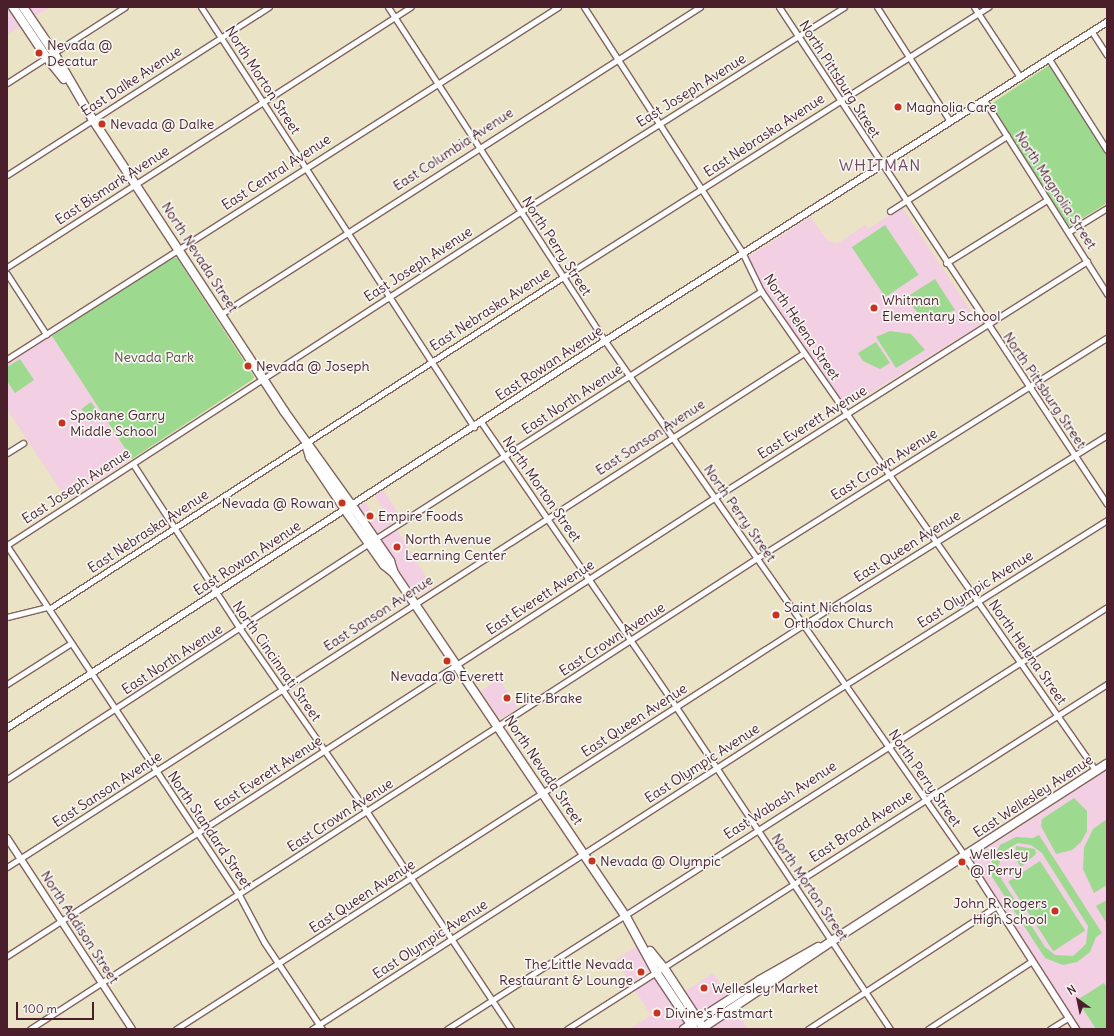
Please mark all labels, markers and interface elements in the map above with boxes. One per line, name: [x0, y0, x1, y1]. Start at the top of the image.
street label: North Pittsburg Street: [796, 17, 884, 141]
street label: North Morton Street: [222, 23, 304, 137]
place label: Nevada @ Decatur: [47, 37, 112, 70]
street label: East Dalke Avenue: [78, 42, 184, 120]
marker: Nevada @ Decatur: [34, 48, 44, 58]
street label: East Joseph Avenue: [633, 50, 749, 130]
street label: East Nebraska Avenue: [701, 90, 827, 180]
place label: Magnolia Care: [906, 99, 997, 115]
marker: Magnolia Care: [893, 102, 903, 112]
street label: East Columbia Avenue: [390, 104, 516, 194]
place label: Nevada @ Dalke: [110, 116, 214, 132]
marker: Nevada @ Dalke: [97, 119, 107, 129]
street label: North Magnolia Street: [1012, 128, 1100, 252]
street label: East Central Avenue: [218, 131, 334, 213]
street label: East Bismark Avenue: [52, 142, 172, 228]
district label: WHITMAN: [839, 155, 921, 175]
street label: North Perry Street: [519, 193, 595, 299]
street label: North Nevada Street: [158, 199, 242, 315]
street label: East Joseph Avenue: [361, 223, 475, 305]
street label: East Nebraska Avenue: [427, 264, 553, 354]
street label: North Helena Street: [760, 271, 844, 383]
place label: Whitman Elementary School: [882, 292, 1000, 324]
marker: Whitman Elementary School: [869, 303, 879, 313]
street label: East Rowan Avenue: [492, 322, 606, 404]
street label: North Pittsburg Street: [1000, 329, 1090, 451]
park label: Nevada Park: [114, 349, 194, 365]
place label: Nevada @ Joseph: [256, 358, 370, 374]
street label: East North Avenue: [519, 360, 625, 438]
marker: Nevada @ Joseph: [243, 361, 253, 371]
street label: East Everett Avenue: [754, 382, 870, 462]
street label: East Sanson Avenue: [592, 395, 708, 479]
place label: Spokane Garry Middle School: [70, 407, 165, 440]
marker: Spokane Garry Middle School: [57, 418, 67, 428]
street label: East Crown Avenue: [828, 424, 940, 504]
street label: North Morton Street: [499, 433, 585, 545]
street label: East Joseph Avenue: [19, 445, 133, 527]
street label: North Perry Street: [700, 461, 780, 565]
street label: East Nebraska Avenue: [85, 486, 211, 576]
place label: Nevada @ Rowan: [222, 495, 334, 511]
marker: Nevada @ Rowan: [337, 498, 347, 508]
street label: East Queen Avenue: [851, 506, 963, 586]
place label: Empire Foods: [378, 508, 463, 524]
marker: Empire Foods: [365, 511, 375, 521]
street label: East Rowan Avenue: [190, 517, 304, 599]
place label: North Avenue Learning Center: [405, 531, 506, 564]
marker: North Avenue Learning Center: [392, 542, 402, 552]
street label: East Olympic Avenue: [914, 547, 1036, 631]
street label: East Everett Avenue: [483, 556, 597, 638]
street label: East Sanson Avenue: [320, 571, 436, 655]
street label: North Helena Street: [985, 596, 1071, 708]
street label: North Cincinnati Street: [229, 598, 325, 724]
street label: East Crown Avenue: [556, 599, 668, 679]
place label: Saint Nicholas Orthodox Church: [784, 599, 894, 632]
marker: Saint Nicholas Orthodox Church: [771, 610, 781, 620]
street label: East North Avenue: [119, 620, 225, 698]
marker: Nevada @ Everett: [442, 656, 452, 666]
place label: Nevada @ Everett: [390, 668, 504, 684]
street label: East Queen Avenue: [578, 680, 690, 760]
place label: Elite Brake: [515, 690, 582, 706]
marker: Elite Brake: [502, 693, 512, 703]
street label: North Nevada Street: [501, 712, 587, 828]
street label: East Olympic Avenue: [642, 720, 762, 806]
street label: North Perry Street: [885, 726, 965, 830]
street label: East Everett Avenue: [211, 732, 325, 814]
street label: East Sanson Avenue: [49, 747, 165, 831]
street label: East Wellesley Avenue: [970, 751, 1096, 841]
street label: East Wabash Avenue: [720, 757, 840, 843]
street label: North Standard Street: [164, 768, 256, 892]
street label: East Crown Avenue: [284, 775, 396, 855]
street label: East Broad Avenue: [806, 786, 916, 866]
street label: North Morton Street: [768, 830, 852, 944]
place label: Wellesley @ Perry: [970, 846, 1029, 878]
place label: Nevada @ Olympic: [600, 853, 721, 869]
street label: East Queen Avenue: [306, 856, 418, 936]
marker: Nevada @ Olympic: [587, 856, 597, 866]
marker: Wellesley @ Perry: [957, 857, 967, 867]
street label: North Addison Street: [37, 868, 123, 986]
place label: John R. Rogers High School: [953, 895, 1047, 928]
street label: East Olympic Avenue: [370, 896, 490, 982]
marker: John R. Rogers High School: [1050, 906, 1060, 916]
place label: The Little Nevada Restaurant & Lounge: [499, 956, 633, 988]
marker: The Little Nevada Restaurant & Lounge: [636, 967, 646, 977]
place label: Wellesley Market: [712, 980, 818, 996]
north arrow: [1058, 980, 1098, 1020]
text: N: [1064, 982, 1078, 998]
marker: Wellesley Market: [699, 983, 709, 993]
scale bar: [18, 994, 96, 1020]
text: 100 m: [23, 1001, 57, 1016]
place label: Divine's Fastmart: [665, 1005, 773, 1021]
marker: Divine's Fastmart: [652, 1008, 662, 1018]

